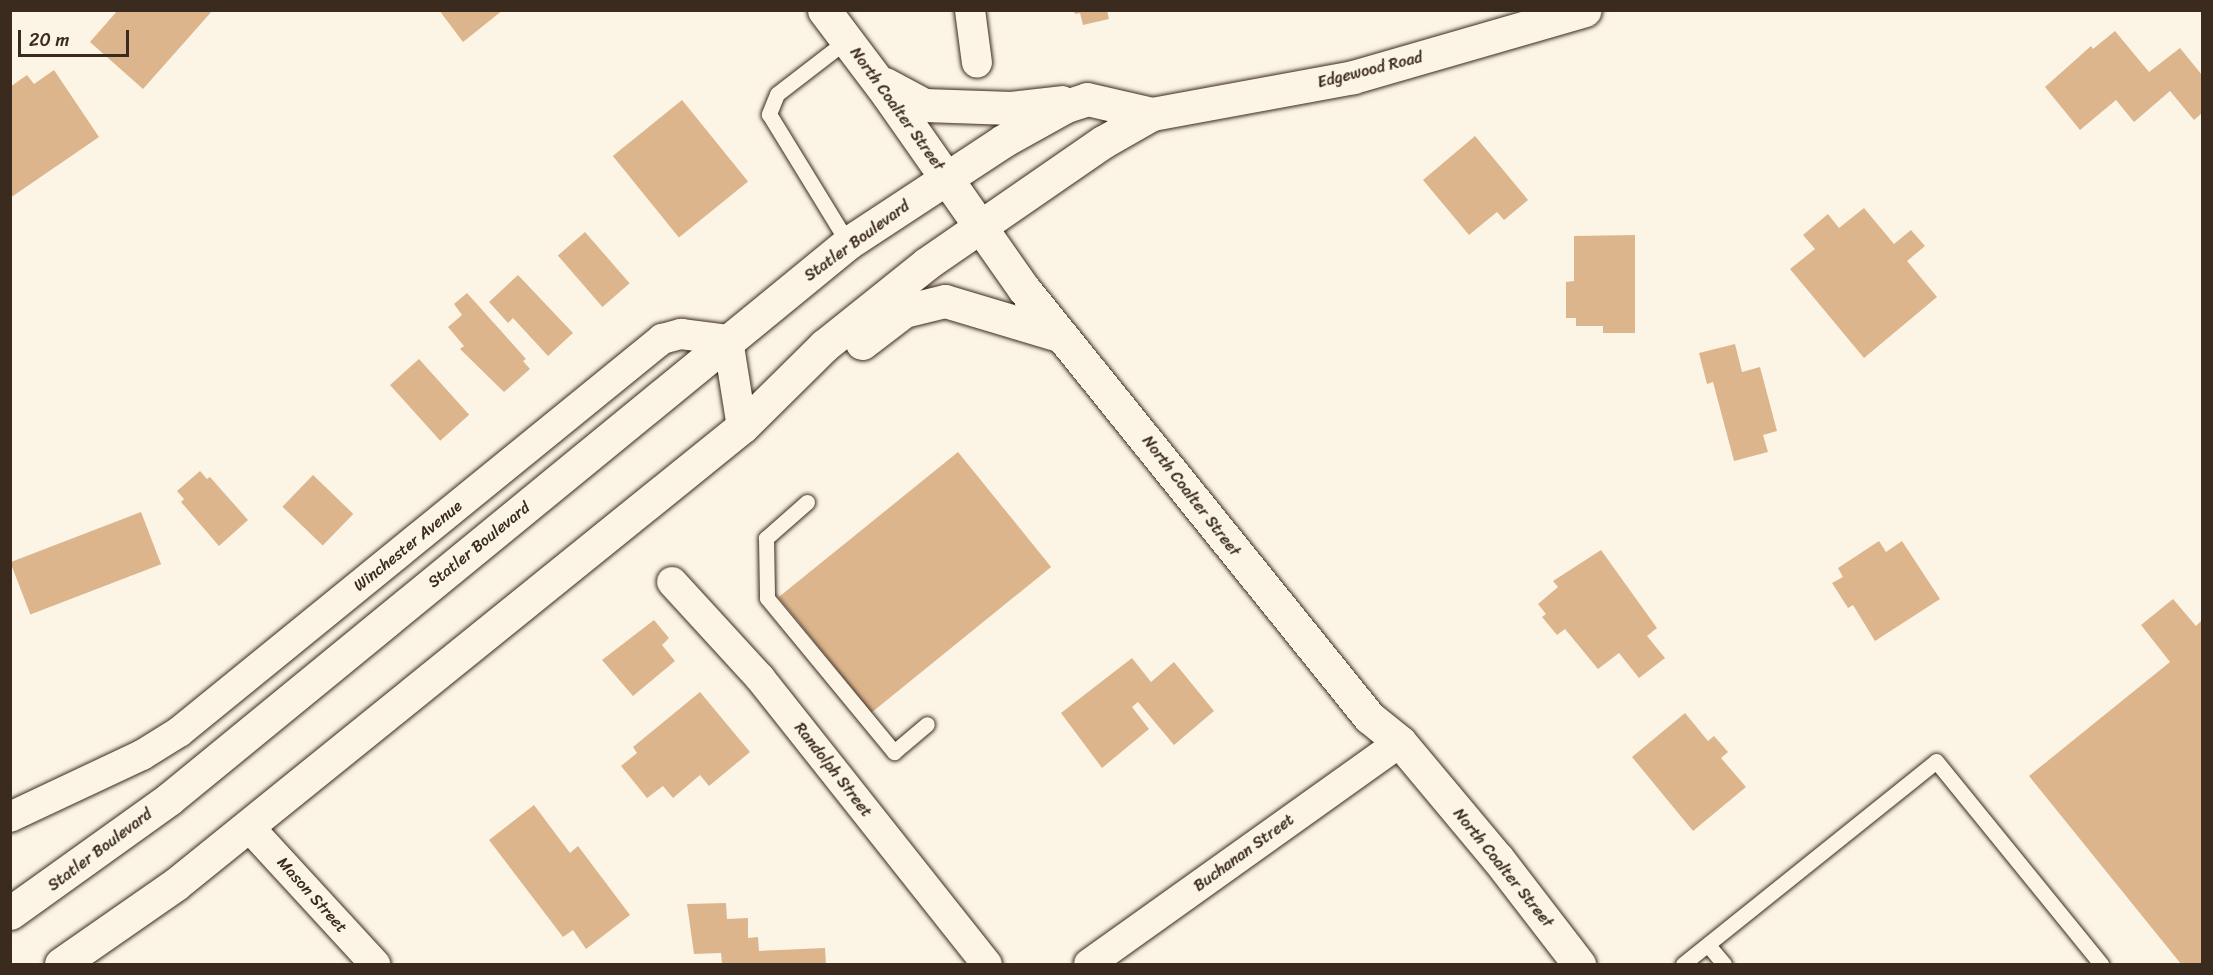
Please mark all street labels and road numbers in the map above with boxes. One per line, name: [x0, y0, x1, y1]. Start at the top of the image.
street label: North Coalter Street: [846, 44, 948, 174]
street label: Edgewood Road: [1315, 48, 1425, 92]
street label: Statler Boulevard: [801, 196, 913, 286]
street label: North Coalter Street: [1138, 432, 1244, 560]
street label: Winchester Avenue: [350, 496, 466, 596]
street label: Statler Boulevard: [424, 498, 534, 592]
street label: Randolph Street: [790, 719, 876, 821]
street label: North Coalter Street: [1449, 804, 1557, 932]
street label: Statler Boulevard: [44, 805, 156, 895]
street label: Buchanan Street: [1190, 810, 1298, 896]
street label: Mason Street: [273, 853, 351, 937]

